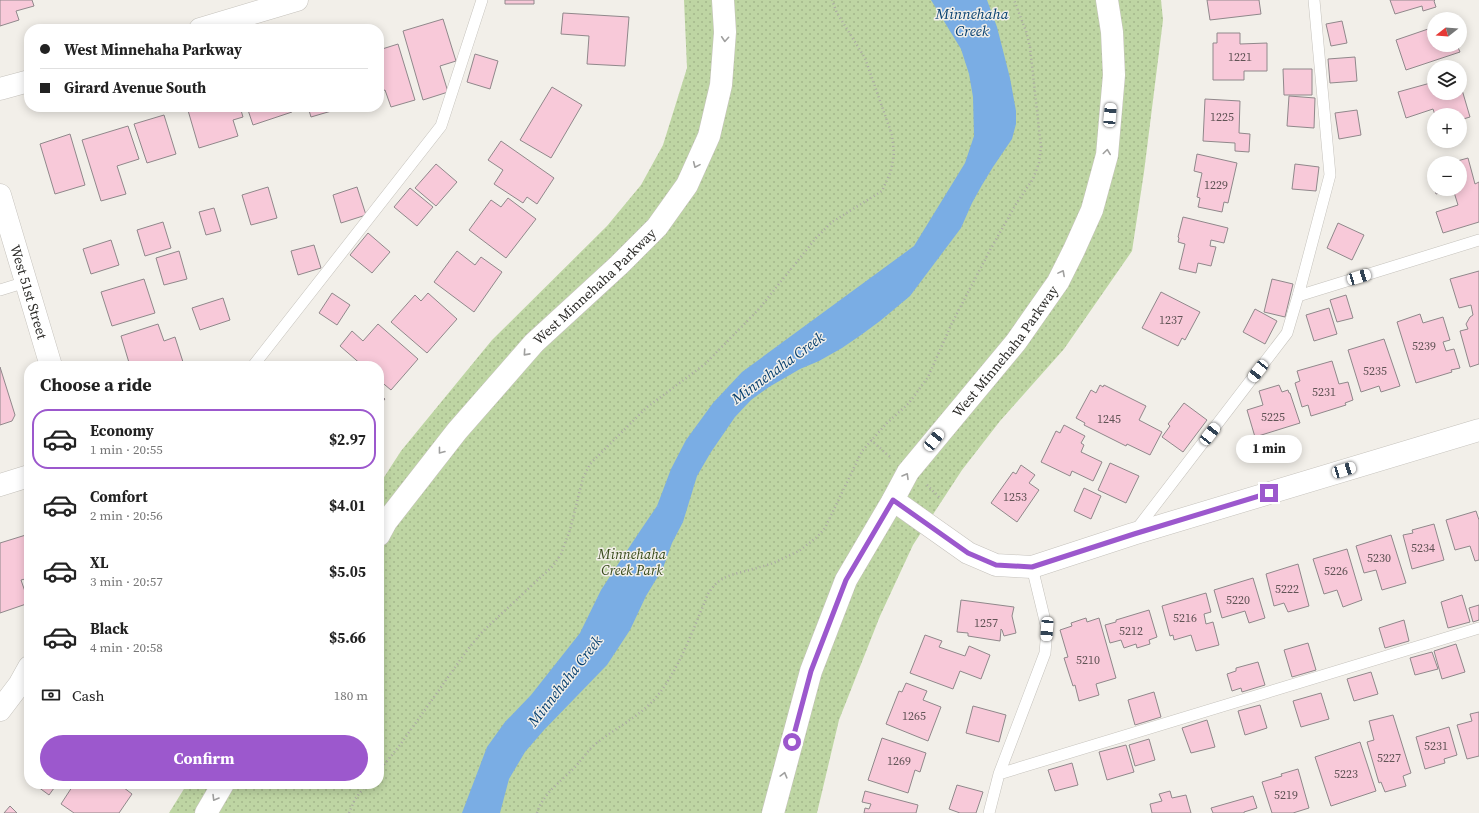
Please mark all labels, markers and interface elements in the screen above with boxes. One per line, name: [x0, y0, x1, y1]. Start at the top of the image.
water label: Minnehaha Creek: [934, 3, 1009, 41]
north arrow: [1427, 12, 1467, 52]
map controls: [1427, 12, 1467, 196]
one-way arrow: [720, 36, 729, 42]
text: West Minnehaha Parkway: [64, 39, 242, 60]
house number: 1221: [1228, 49, 1252, 65]
button: layers: [1427, 60, 1467, 100]
text: Girard Avenue South: [64, 77, 206, 98]
car: [1103, 103, 1117, 127]
button: +: [1427, 108, 1467, 148]
house number: 1225: [1210, 109, 1234, 125]
one-way arrow: [1102, 149, 1111, 155]
button: −: [1427, 156, 1467, 196]
one-way arrow: [693, 160, 701, 168]
house number: 1229: [1204, 177, 1228, 193]
street label: West Minnehaha Parkway: [529, 223, 661, 349]
street label: West 51st Street: [5, 242, 53, 342]
car: [1346, 268, 1372, 286]
one-way arrow: [1058, 270, 1065, 277]
street label: West Minnehaha Parkway: [948, 281, 1063, 422]
house number: 1237: [1159, 312, 1183, 328]
water label: Minnehaha Creek: [726, 326, 829, 409]
house number: 5239: [1412, 338, 1436, 354]
one-way arrow: [523, 348, 530, 356]
car: [1246, 358, 1270, 384]
house number: 5235: [1363, 363, 1387, 379]
text: Choose a ride: [40, 372, 152, 397]
house number: 5231: [1312, 384, 1336, 400]
house number: 5225: [1261, 409, 1285, 425]
house number: 1245: [1097, 411, 1121, 427]
text: Economy: [90, 420, 154, 441]
icon: car: [42, 421, 78, 457]
car: [1198, 421, 1222, 447]
car: [922, 427, 946, 453]
text: $2.97: [329, 429, 366, 450]
callout: 1 min: [1236, 435, 1302, 463]
text: 1 min: [1252, 440, 1286, 457]
text: 1 min · 20:55: [90, 441, 163, 458]
one-way arrow: [439, 447, 446, 454]
car: [1331, 461, 1357, 479]
one-way arrow: [902, 473, 909, 480]
route end: [1260, 484, 1278, 502]
text: Comfort: [90, 486, 148, 507]
icon: car: [42, 487, 78, 523]
house number: 1253: [1003, 489, 1027, 505]
text: $4.01: [329, 495, 366, 516]
text: 2 min · 20:56: [90, 507, 163, 524]
house number: 5234: [1411, 540, 1435, 556]
park label: Minnehaha Creek Park: [597, 544, 667, 580]
house number: 5230: [1367, 550, 1391, 566]
text: XL: [90, 552, 109, 573]
icon: car: [42, 553, 78, 589]
text: $5.05: [329, 561, 366, 582]
house number: 5226: [1324, 563, 1348, 579]
text: 3 min · 20:57: [90, 573, 163, 590]
house number: 5222: [1275, 581, 1299, 597]
house number: 5220: [1226, 592, 1250, 608]
house number: 5216: [1173, 610, 1197, 626]
house number: 1257: [974, 615, 998, 631]
car: [1040, 617, 1054, 641]
text: Black: [90, 618, 129, 639]
icon: car: [42, 619, 78, 655]
house number: 5212: [1119, 623, 1143, 639]
text: $5.66: [329, 627, 366, 648]
water label: Minnehaha Creek: [522, 630, 607, 731]
text: 4 min · 20:58: [90, 639, 163, 656]
house number: 5210: [1076, 652, 1100, 668]
icon: cash: [40, 684, 62, 706]
text: Cash: [72, 685, 104, 706]
text: 180 m: [334, 687, 368, 704]
house number: 1265: [902, 708, 926, 724]
route start: [783, 733, 801, 751]
button: Confirm: [40, 735, 368, 781]
house number: 5231: [1424, 738, 1448, 754]
house number: 5227: [1377, 750, 1401, 766]
house number: 1269: [887, 753, 911, 769]
house number: 5223: [1334, 766, 1358, 782]
one-way arrow: [779, 772, 787, 779]
house number: 5219: [1274, 787, 1298, 803]
one-way arrow: [212, 794, 219, 802]

